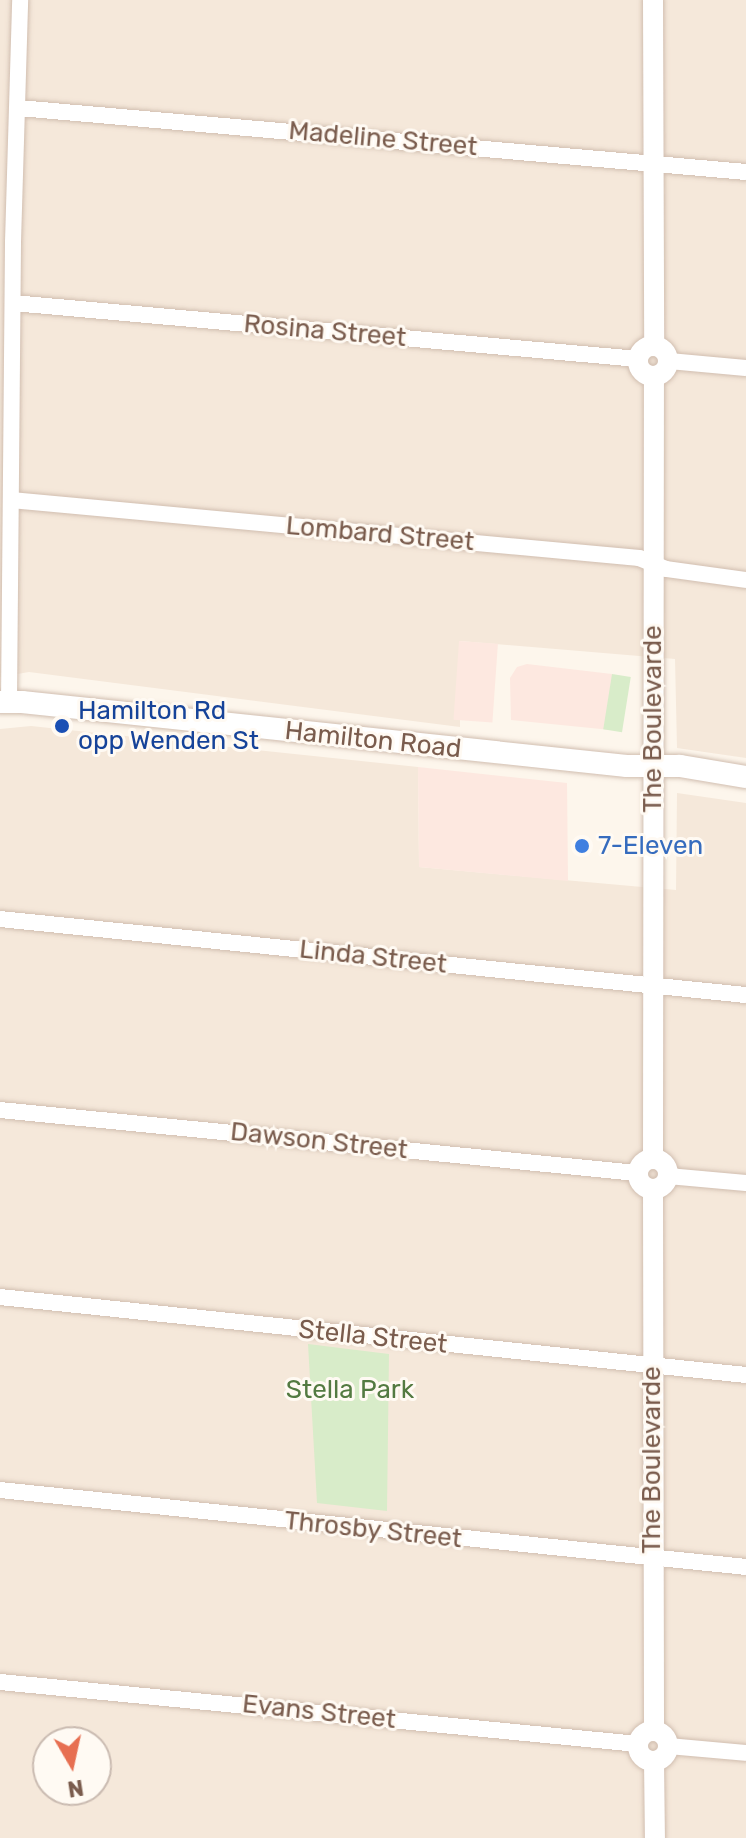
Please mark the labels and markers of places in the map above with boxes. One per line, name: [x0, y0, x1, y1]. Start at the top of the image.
place label: Hamilton Rd opp Wenden St: [78, 695, 259, 756]
marker: Hamilton Rd opp Wenden St: [53, 717, 71, 735]
place label: 7-Eleven: [598, 830, 703, 862]
marker: 7-Eleven: [573, 837, 591, 855]

